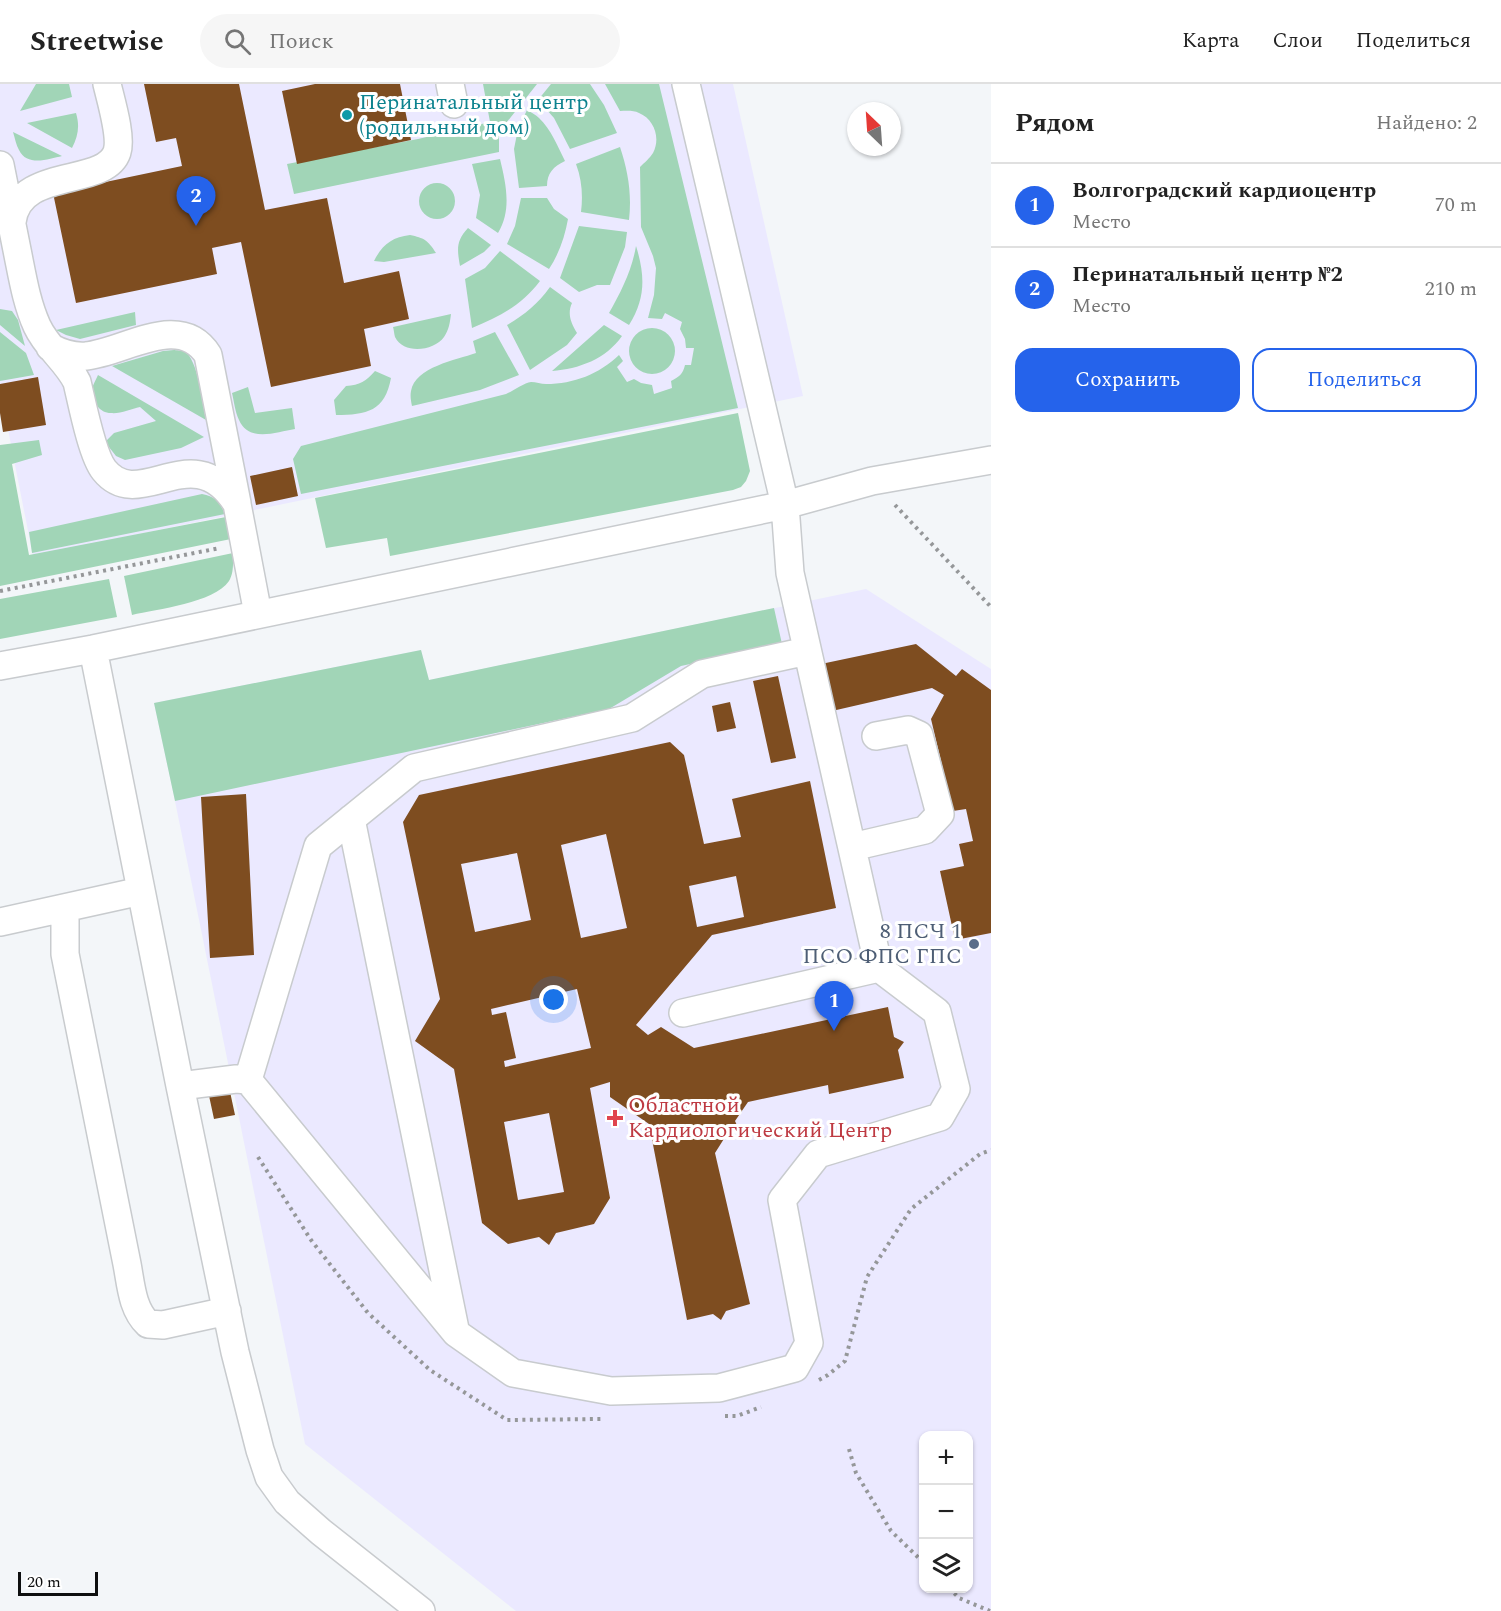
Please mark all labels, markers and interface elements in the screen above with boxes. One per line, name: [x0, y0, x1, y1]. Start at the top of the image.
search box: [200, 14, 620, 68]
text: Streetwise: [30, 20, 164, 63]
icon: search: [221, 25, 254, 58]
text: Поиск: [269, 25, 334, 58]
text: Карта: [1182, 25, 1239, 57]
text: Слои: [1272, 25, 1323, 57]
text: Поделиться: [1356, 25, 1471, 57]
place label: Перинатальный центр (родильный дом): [359, 86, 589, 144]
north arrow: [847, 102, 901, 156]
text: Рядом: [1015, 103, 1095, 143]
marker: Перинатальный центр (родильный дом): [340, 108, 354, 122]
text: Найдено: 2: [1376, 108, 1477, 138]
text: Волгоградский кардиоцентр: [1072, 174, 1376, 207]
pin: 2: [176, 176, 216, 226]
text: 1: [1029, 190, 1040, 220]
text: 70 m: [1435, 190, 1477, 220]
text: Место: [1072, 207, 1131, 237]
text: Перинатальный центр №2: [1072, 258, 1343, 291]
text: 2: [1029, 274, 1040, 304]
text: 210 m: [1425, 274, 1477, 304]
text: Место: [1072, 291, 1131, 321]
button: Сохранить: [1015, 348, 1240, 412]
button: Поделиться: [1252, 348, 1477, 412]
place label: 8 ПСЧ 1 ПСО ФПС ГПС: [803, 915, 962, 973]
marker: 8 ПСЧ 1 ПСО ФПС ГПС: [967, 937, 981, 951]
pin: 1: [814, 982, 854, 1031]
your location: [539, 985, 568, 1014]
place label: Областной Кардиологический Центр: [628, 1089, 892, 1147]
marker: Областной Кардиологический Центр: [606, 1109, 624, 1127]
map controls: [919, 1431, 973, 1593]
button: +: [919, 1431, 973, 1485]
button: −: [919, 1485, 973, 1539]
button: layers: [919, 1539, 973, 1593]
scale bar: [18, 1569, 98, 1596]
text: 20 m: [27, 1570, 61, 1594]

